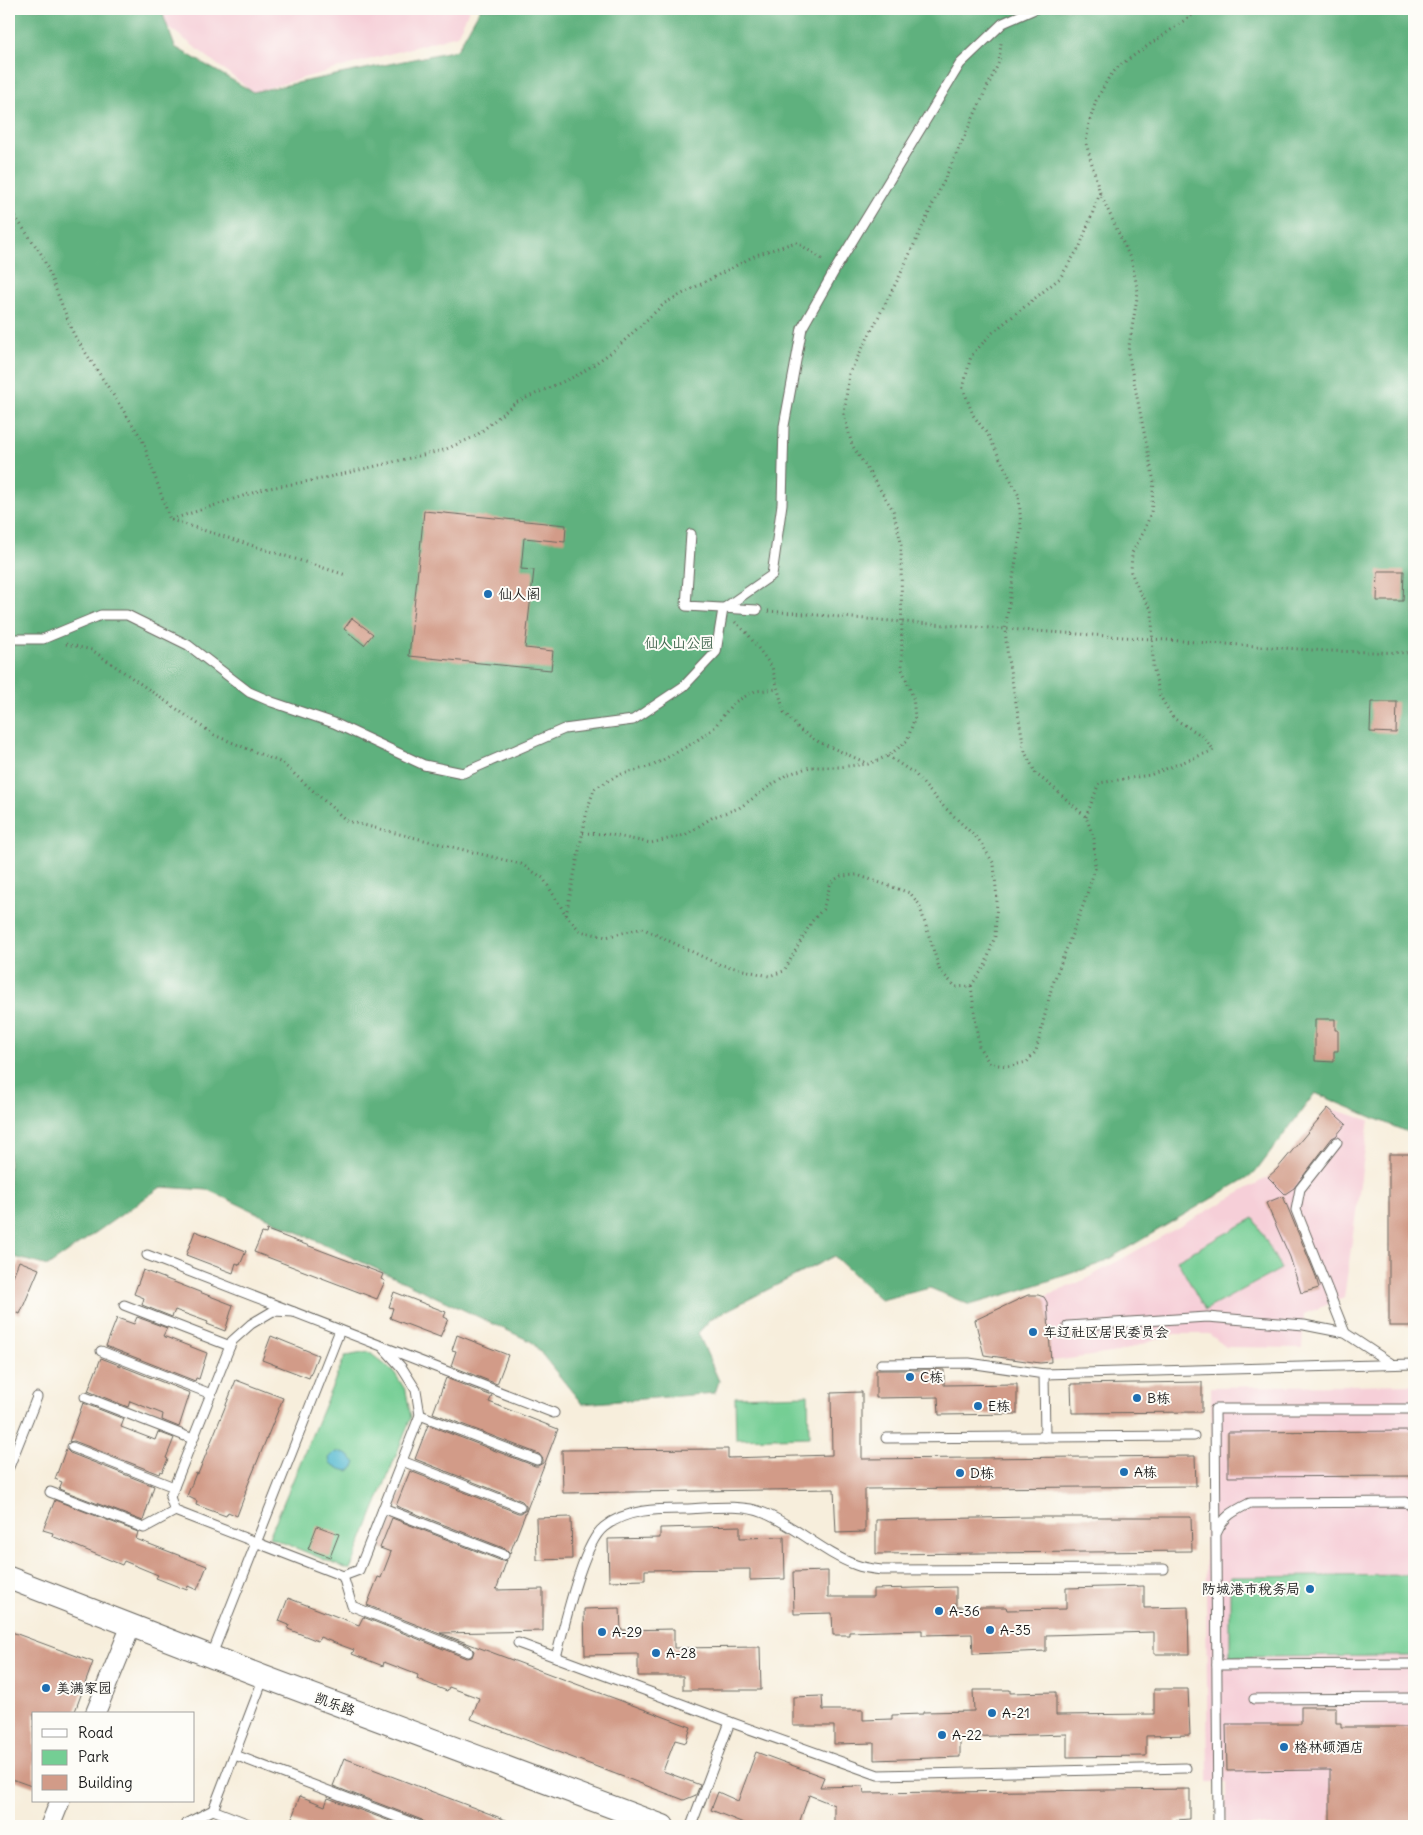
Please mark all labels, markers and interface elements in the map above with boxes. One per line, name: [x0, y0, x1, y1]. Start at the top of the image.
place label: 仙人阁: [498, 585, 540, 603]
marker: 仙人阁: [482, 588, 494, 600]
park label: 仙人山公园: [644, 634, 714, 652]
place label: 车辽社区居民委员会: [1043, 1323, 1169, 1341]
marker: 车辽社区居民委员会: [1027, 1326, 1039, 1338]
place label: C栋: [920, 1368, 943, 1386]
marker: C栋: [904, 1371, 916, 1383]
place label: B栋: [1147, 1389, 1170, 1407]
marker: B栋: [1131, 1392, 1143, 1404]
place label: E栋: [988, 1397, 1010, 1415]
marker: E栋: [972, 1400, 984, 1412]
place label: A栋: [1134, 1463, 1157, 1481]
place label: D栋: [970, 1464, 994, 1482]
marker: A栋: [1118, 1466, 1130, 1478]
marker: D栋: [954, 1467, 966, 1479]
place label: 防城港市税务局: [1202, 1580, 1300, 1598]
marker: 防城港市税务局: [1304, 1583, 1316, 1595]
place label: A-36: [949, 1602, 980, 1620]
marker: A-36: [933, 1605, 945, 1617]
place label: A-35: [1000, 1621, 1031, 1639]
place label: A-29: [612, 1623, 642, 1641]
marker: A-35: [984, 1624, 996, 1636]
marker: A-29: [596, 1626, 608, 1638]
place label: A-28: [666, 1644, 696, 1662]
marker: A-28: [650, 1647, 662, 1659]
place label: 美满家园: [56, 1679, 112, 1697]
marker: 美满家园: [40, 1682, 52, 1694]
street label: 凯乐路: [312, 1688, 358, 1720]
place label: A-21: [1002, 1704, 1030, 1722]
marker: A-21: [986, 1707, 998, 1719]
legend: [32, 1712, 195, 1802]
text: Road: [78, 1723, 113, 1742]
place label: A-22: [952, 1726, 982, 1744]
marker: A-22: [936, 1729, 948, 1741]
place label: 格林顿酒店: [1294, 1738, 1364, 1756]
marker: 格林顿酒店: [1278, 1741, 1290, 1753]
text: Park: [78, 1747, 109, 1766]
text: Building: [78, 1773, 133, 1792]

